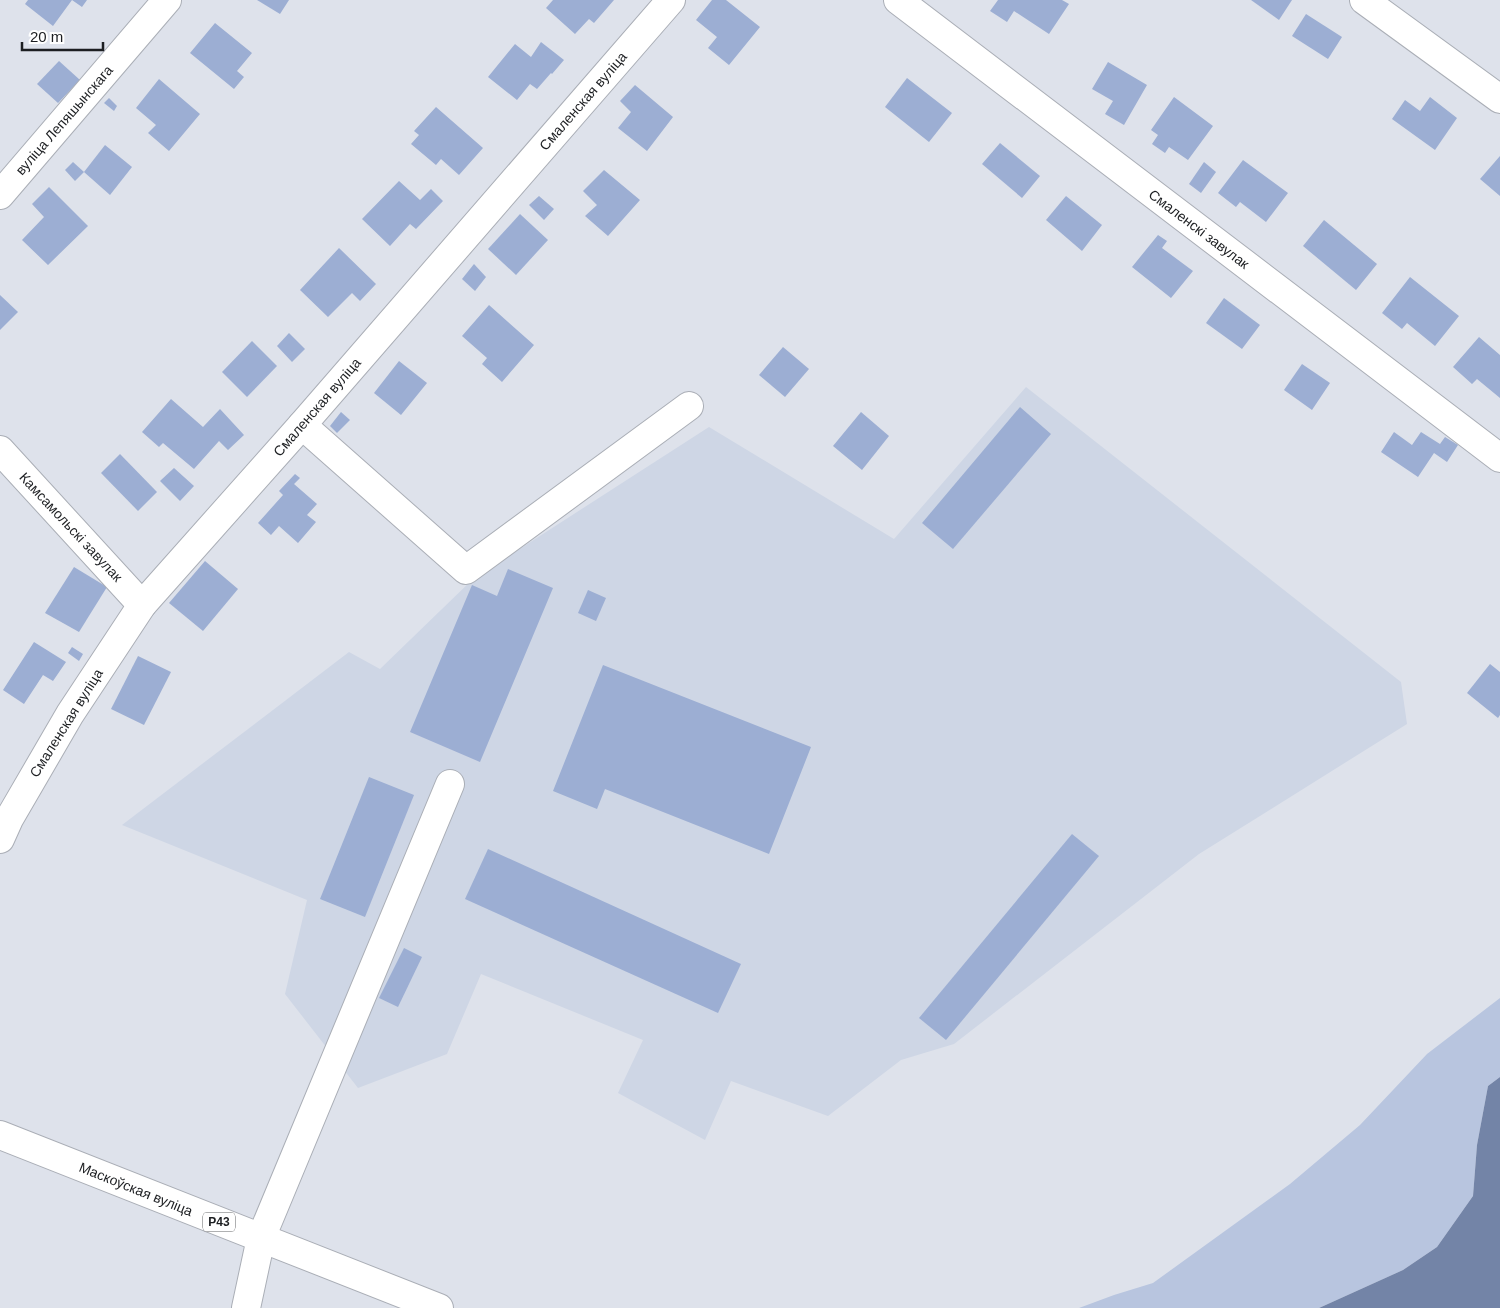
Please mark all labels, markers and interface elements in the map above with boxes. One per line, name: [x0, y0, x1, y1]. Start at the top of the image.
scale bar: [22, 20, 104, 52]
text: 20 m: [30, 28, 63, 45]
street label: Смаленская вуліца: [536, 48, 630, 153]
street label: вуліца Лепяшынскага: [12, 62, 116, 178]
street label: Смаленскі завулак: [1146, 186, 1253, 272]
street label: Смаленская вуліца: [270, 354, 364, 459]
street label: Камсамольскі завулак: [16, 469, 126, 585]
street label: Смаленская вуліца: [26, 666, 106, 780]
street label: Маскоўская вуліца: [77, 1159, 195, 1219]
road number: Р43: [203, 1212, 235, 1232]

